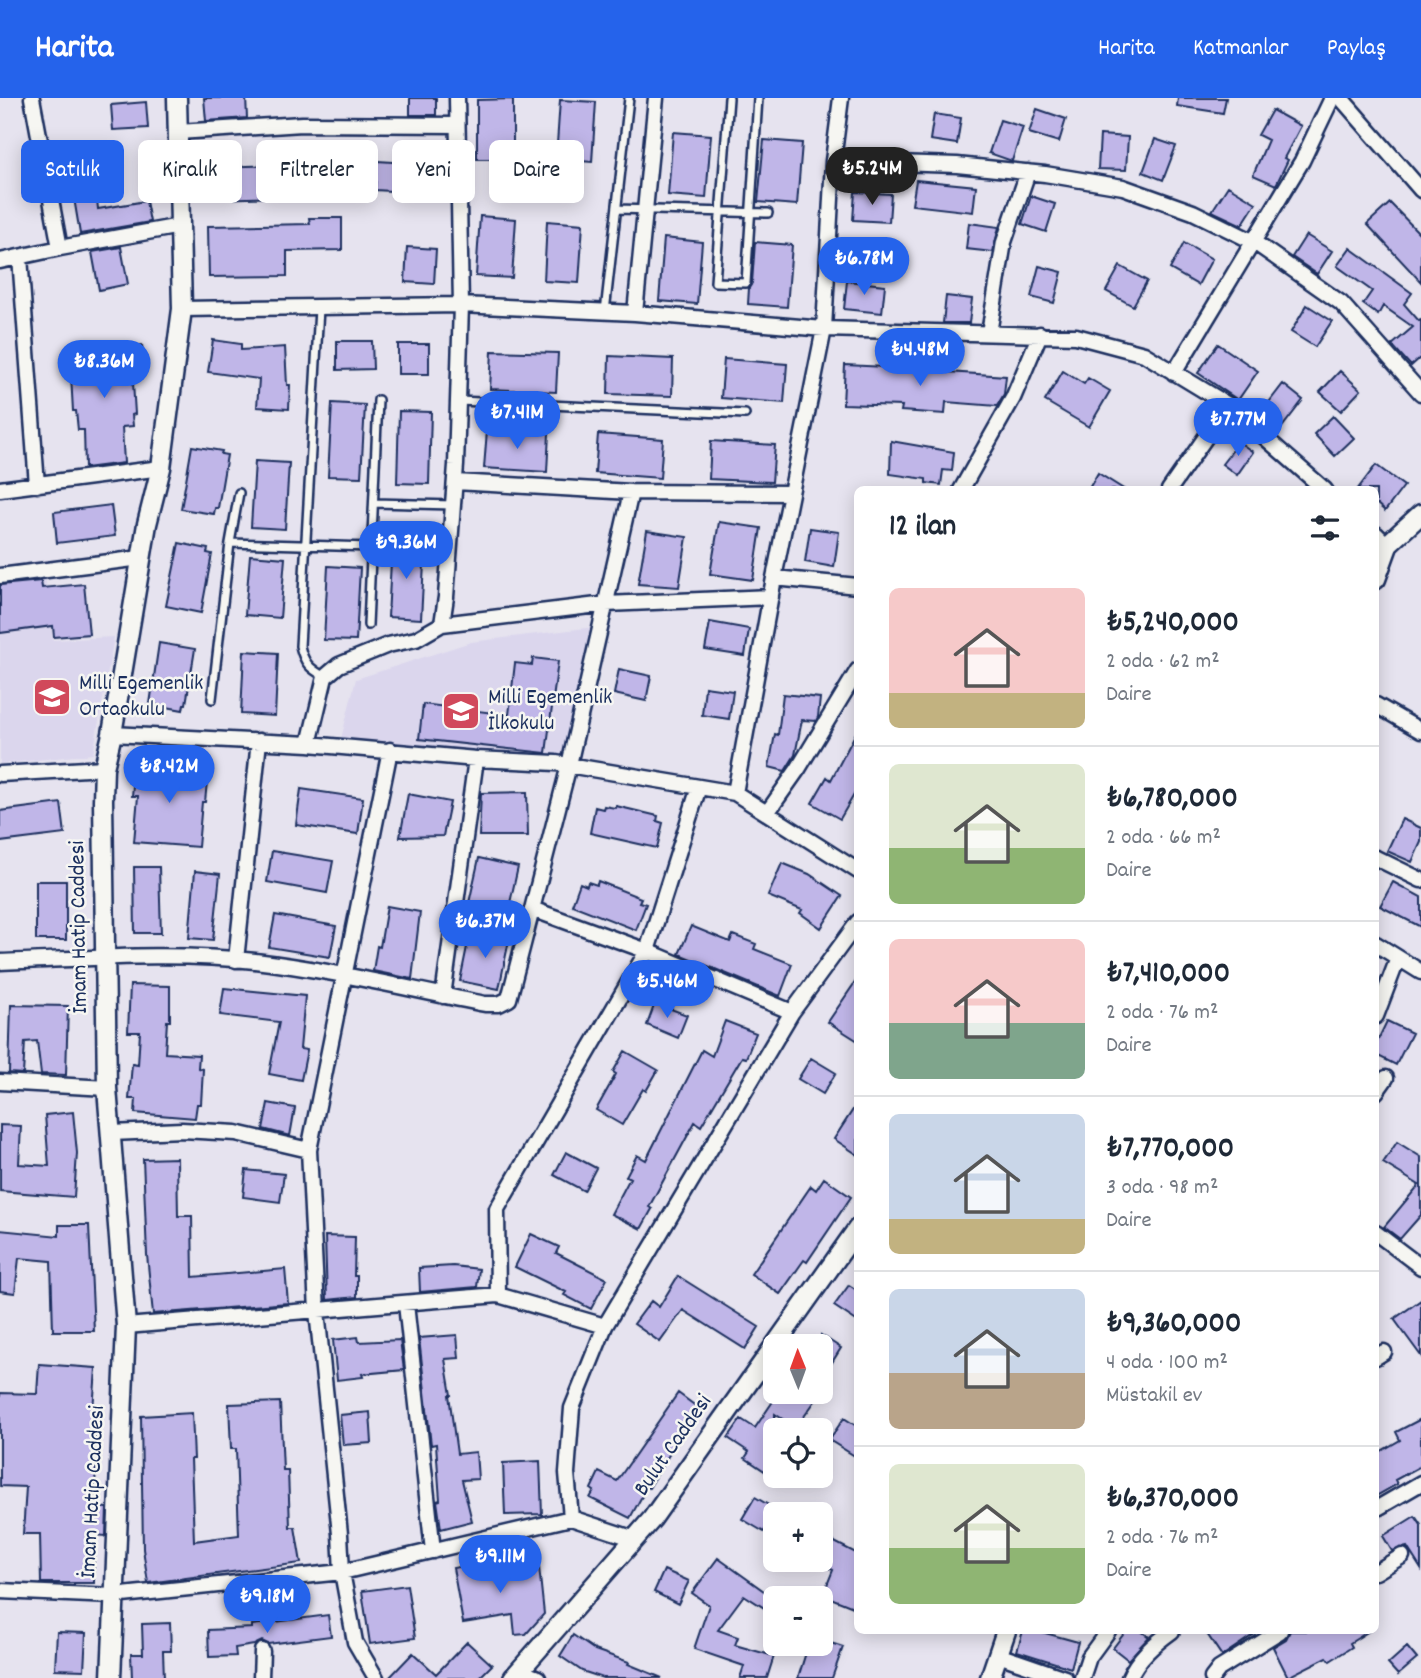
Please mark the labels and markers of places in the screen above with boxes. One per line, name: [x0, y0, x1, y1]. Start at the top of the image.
pin: ₺5.24M: [815, 148, 929, 207]
pin: ₺6.78M: [807, 238, 921, 297]
pin: ₺4.48M: [863, 328, 977, 388]
pin: ₺8.36M: [47, 341, 161, 400]
pin: ₺7.41M: [460, 392, 574, 451]
pin: ₺7.77M: [1181, 398, 1295, 458]
pin: ₺9.36M: [349, 522, 463, 581]
place label: Milli Egemenlik Ortaokulu: [79, 668, 203, 727]
school or university icon: Milli Egemenlik Ortaokulu: [31, 676, 73, 718]
place label: Milli Egemenlik İlkokulu: [488, 682, 612, 741]
school or university icon: Milli Egemenlik İlkokulu: [440, 690, 482, 732]
pin: ₺8.42M: [112, 746, 226, 805]
pin: ₺6.37M: [428, 900, 542, 960]
pin: ₺5.46M: [610, 960, 724, 1020]
pin: ₺9.11M: [443, 1536, 557, 1595]
pin: ₺9.18M: [210, 1576, 324, 1635]

